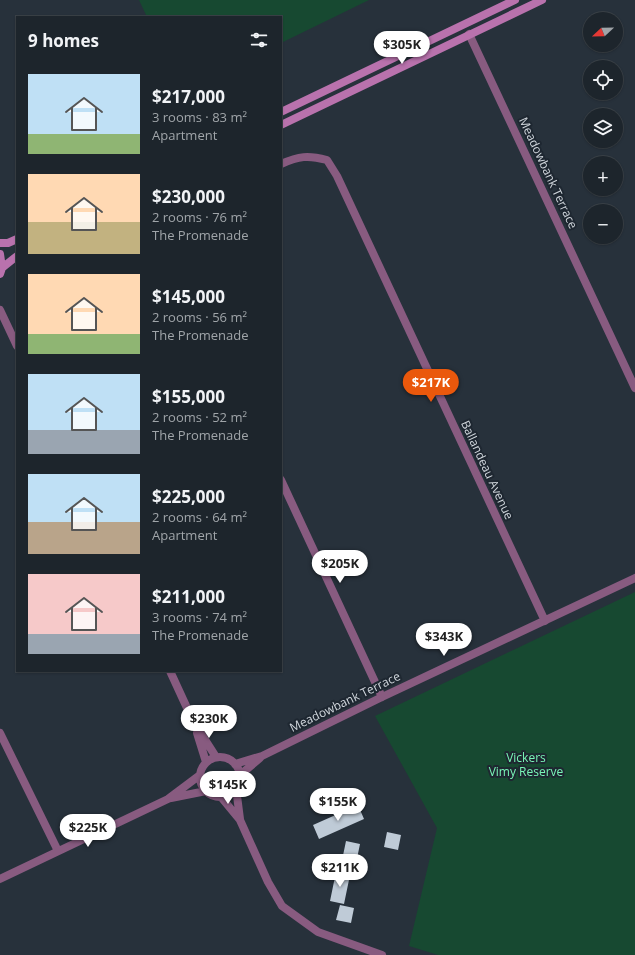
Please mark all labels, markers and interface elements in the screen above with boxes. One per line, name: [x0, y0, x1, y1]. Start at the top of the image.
north arrow: [583, 12, 623, 52]
map controls: [583, 12, 623, 244]
text: 9 homes: [28, 29, 99, 52]
icon: filters: [248, 29, 270, 51]
pin: $305K: [374, 31, 430, 65]
text: $305K: [383, 35, 421, 53]
button: locate: [583, 60, 623, 100]
text: $217,000: [152, 85, 225, 108]
icon: home: [60, 90, 108, 138]
text: 3 rooms · 83 m²: [152, 108, 247, 126]
button: layers: [583, 108, 623, 148]
street label: Meadowbank Terrace: [515, 114, 582, 232]
text: Apartment: [152, 126, 217, 144]
button: +: [583, 156, 623, 196]
text: $230,000: [152, 185, 225, 208]
icon: home: [60, 190, 108, 238]
button: −: [583, 204, 623, 244]
text: 2 rooms · 76 m²: [152, 208, 247, 226]
text: The Promenade: [152, 226, 249, 244]
text: $145,000: [152, 285, 225, 308]
icon: home: [60, 290, 108, 338]
text: 2 rooms · 56 m²: [152, 308, 247, 326]
text: The Promenade: [152, 326, 249, 344]
pin: $217K: [403, 369, 459, 403]
text: $217K: [412, 373, 450, 391]
text: $155,000: [152, 385, 225, 408]
icon: home: [60, 390, 108, 438]
text: 2 rooms · 52 m²: [152, 408, 247, 426]
street label: Ballandeau Avenue: [457, 417, 518, 522]
text: The Promenade: [152, 426, 249, 444]
text: $225,000: [152, 485, 225, 508]
icon: home: [60, 490, 108, 538]
text: 2 rooms · 64 m²: [152, 508, 247, 526]
text: Apartment: [152, 526, 217, 544]
pin: $205K: [312, 550, 368, 584]
text: $205K: [321, 554, 359, 572]
text: $211,000: [152, 585, 225, 608]
icon: home: [60, 590, 108, 638]
text: 3 rooms · 74 m²: [152, 608, 247, 626]
pin: $343K: [416, 623, 472, 657]
text: The Promenade: [152, 626, 249, 644]
text: $343K: [425, 627, 463, 645]
street label: Meadowbank Terrace: [287, 667, 403, 736]
pin: $230K: [181, 705, 237, 739]
text: $230K: [190, 709, 228, 727]
park label: Vickers Vimy Reserve: [489, 749, 564, 780]
pin: $145K: [200, 771, 256, 805]
text: $145K: [209, 775, 247, 793]
pin: $155K: [310, 788, 366, 822]
text: $155K: [319, 792, 357, 810]
pin: $225K: [60, 814, 116, 848]
text: $225K: [69, 818, 107, 836]
pin: $211K: [312, 854, 368, 888]
text: $211K: [321, 858, 359, 876]

